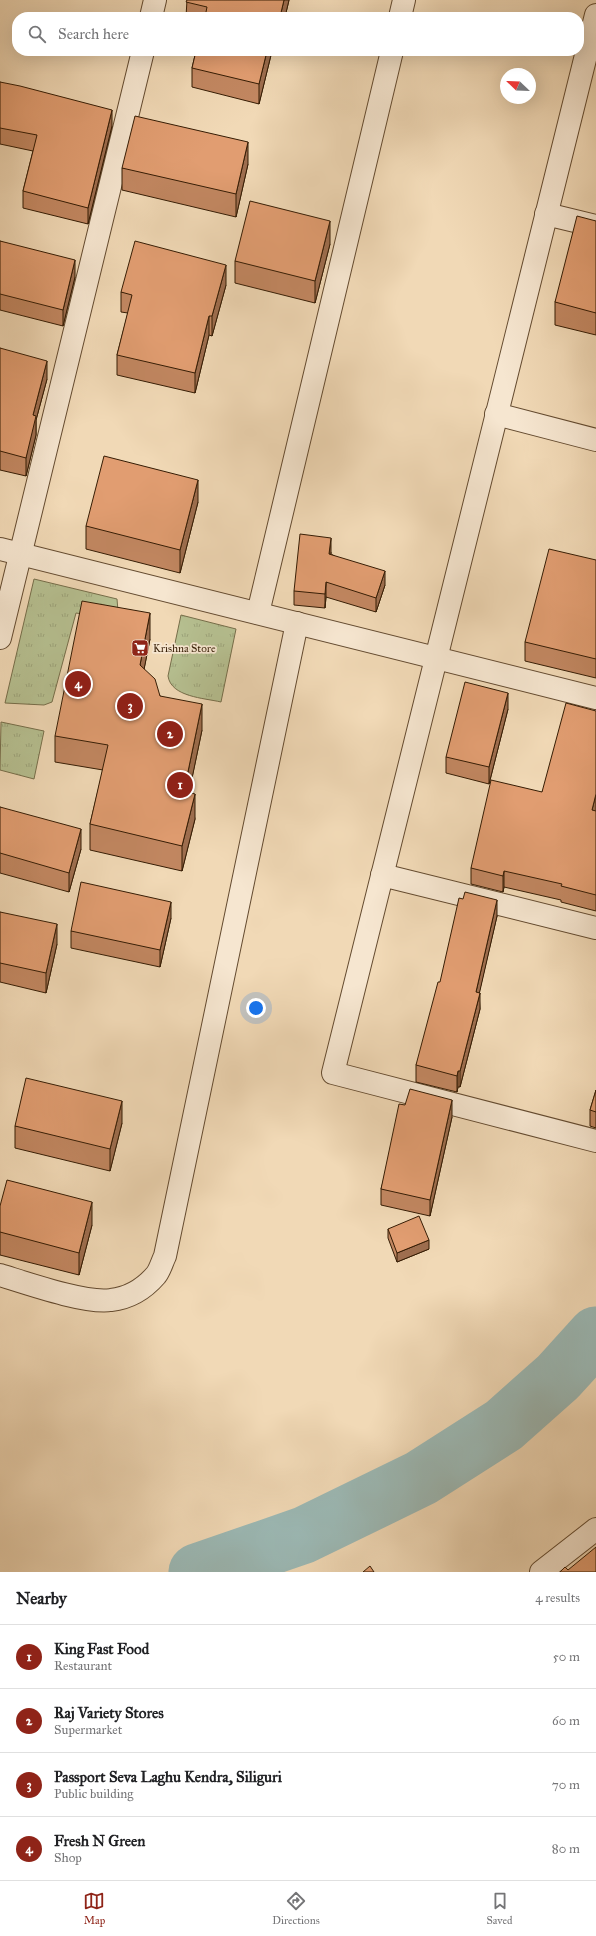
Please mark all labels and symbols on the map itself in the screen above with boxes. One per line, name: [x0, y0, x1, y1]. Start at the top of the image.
north arrow: [500, 68, 536, 104]
supermarket icon: Krishna Store: [130, 638, 150, 658]
place label: Krishna Store: [153, 642, 216, 655]
pin: 4: [65, 669, 91, 699]
pin: 3: [117, 691, 143, 721]
pin: 2: [157, 719, 183, 749]
pin: 1: [167, 770, 193, 800]
your location: [246, 998, 266, 1018]

